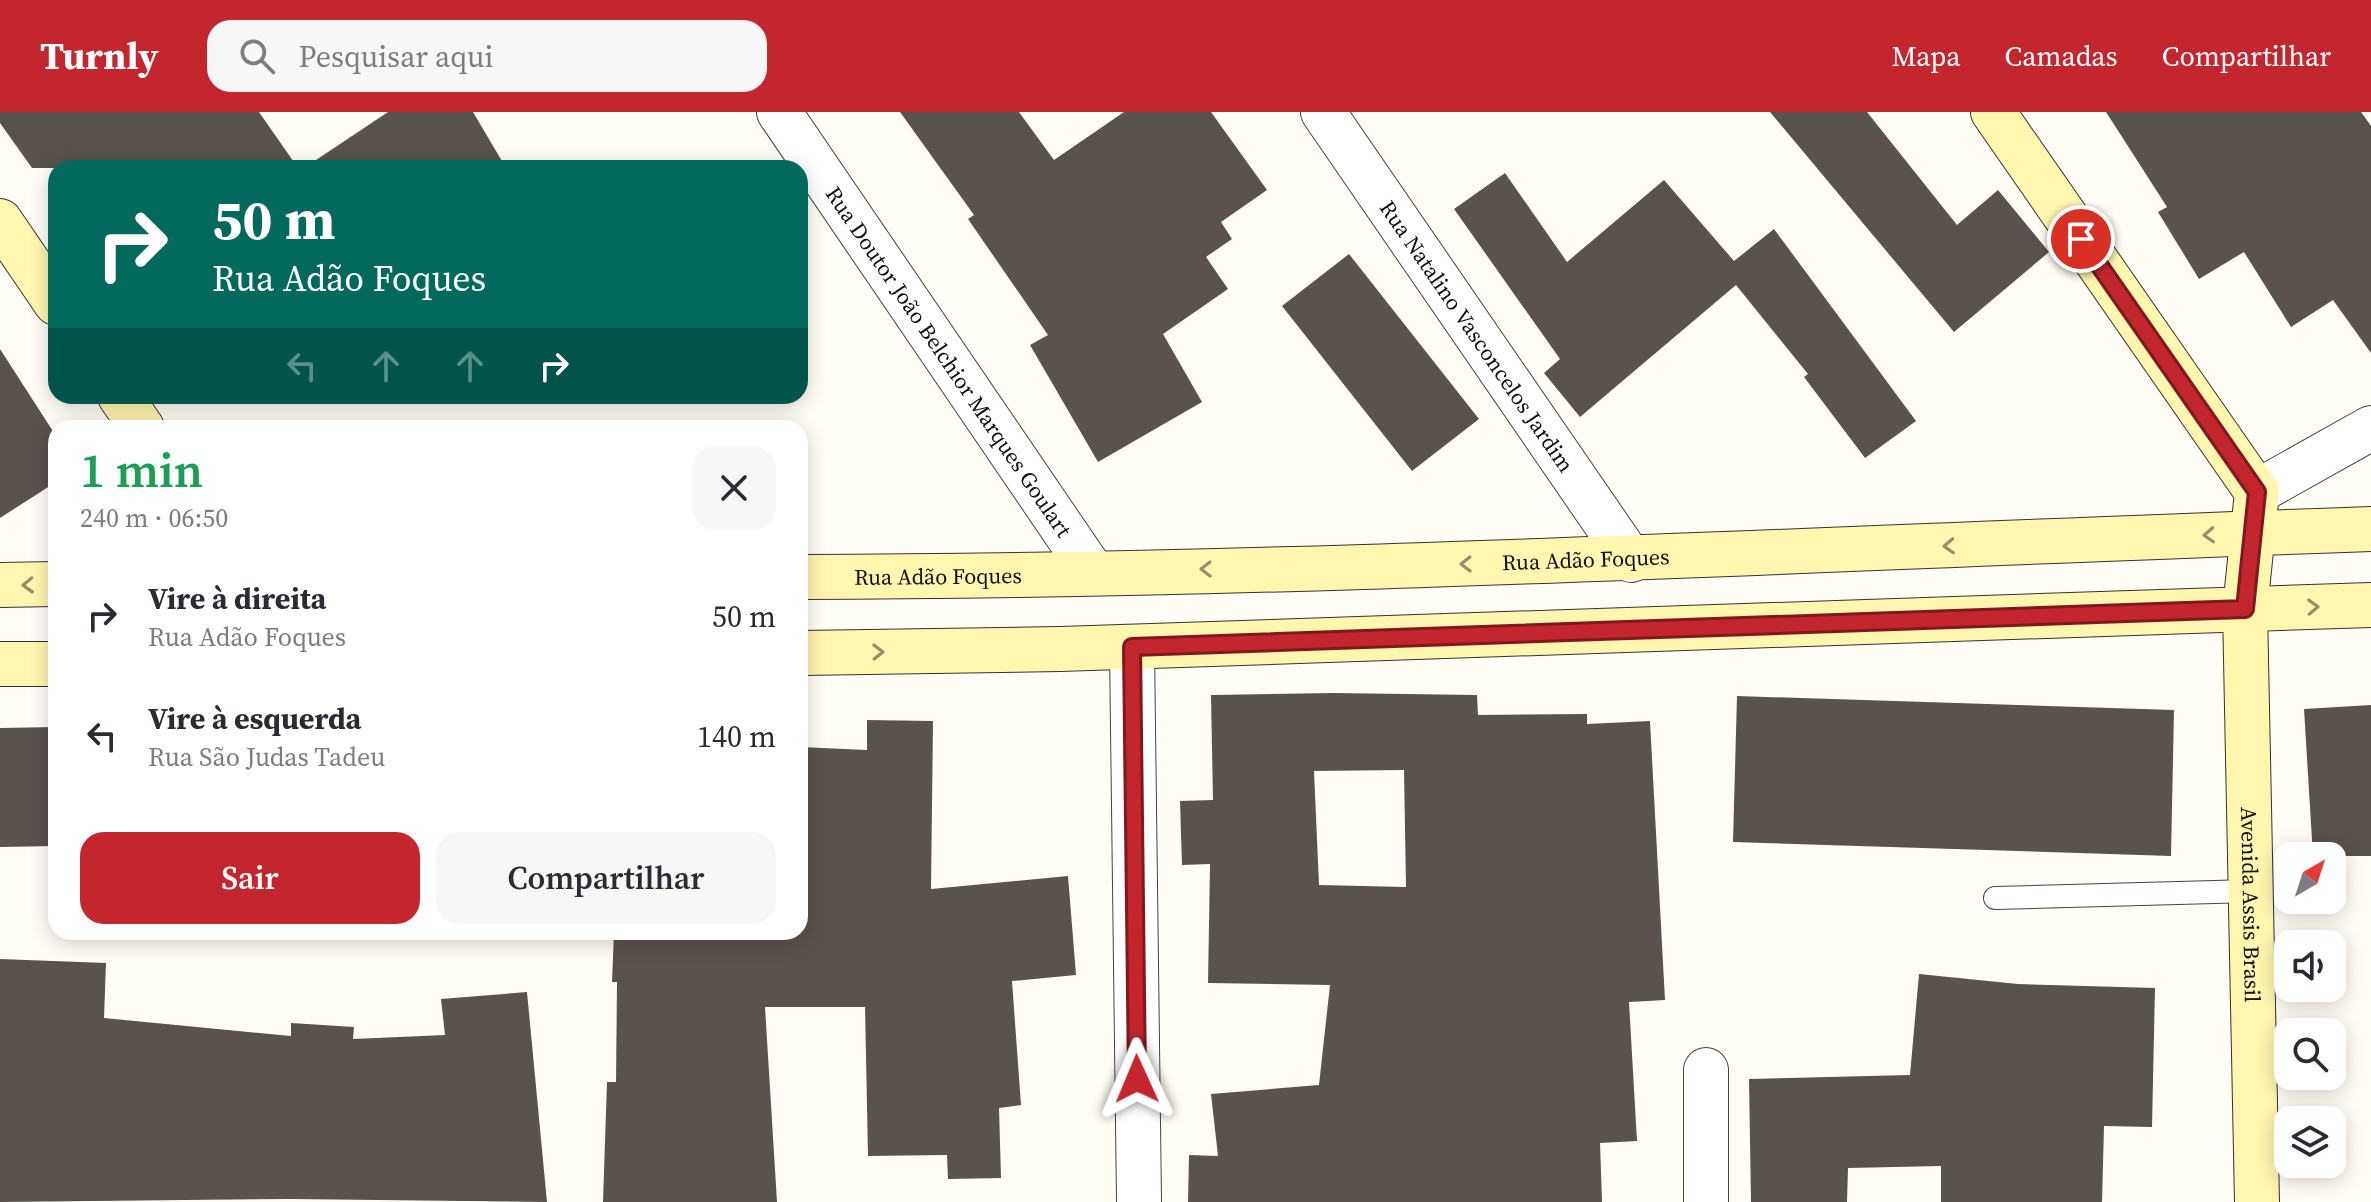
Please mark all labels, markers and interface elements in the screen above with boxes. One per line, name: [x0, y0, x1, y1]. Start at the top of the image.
search box: [207, 20, 767, 92]
text: Turnly: [40, 30, 159, 82]
icon: search: [235, 34, 279, 78]
text: Pesquisar aqui: [299, 36, 493, 77]
text: Mapa: [1892, 37, 1961, 75]
text: Camadas: [2005, 37, 2118, 75]
text: Compartilhar: [2162, 37, 2331, 75]
street label: Rua Doutor João Belchior Marques Goulart: [819, 180, 1080, 544]
text: 50 m: [212, 181, 335, 258]
icon: right: [80, 192, 184, 296]
street label: Rua Natalino Vasconcelos Jardim: [1373, 194, 1581, 478]
pin: [2047, 205, 2115, 273]
icon: arrive: [2059, 217, 2103, 261]
text: Rua Adão Foques: [212, 254, 486, 303]
icon: left: [280, 344, 324, 388]
icon: ahead: [364, 344, 408, 388]
icon: ahead: [448, 344, 492, 388]
icon: right: [532, 344, 576, 388]
text: 1 min: [80, 437, 203, 503]
button: close: [692, 446, 776, 530]
text: 240 m · 06:50: [80, 500, 228, 536]
one-way arrow: [2202, 526, 2215, 543]
one-way arrow: [1942, 538, 1955, 555]
street label: Rua Adão Foques: [1501, 541, 1670, 577]
one-way arrow: [1459, 555, 1472, 572]
street label: Rua Adão Foques: [854, 560, 1022, 592]
one-way arrow: [1199, 560, 1212, 577]
one-way arrow: [21, 576, 34, 593]
text: Vire à direita: [148, 578, 327, 619]
icon: right: [80, 594, 124, 638]
text: 50 m: [712, 596, 776, 637]
one-way arrow: [2307, 598, 2320, 615]
text: Rua Adão Foques: [148, 619, 346, 655]
one-way arrow: [872, 643, 885, 660]
text: Vire à esquerda: [148, 698, 361, 739]
icon: left: [80, 714, 124, 758]
text: 140 m: [697, 716, 776, 757]
text: Rua São Judas Tadeu: [148, 739, 385, 775]
street label: Avenida Assis Brasil: [2234, 807, 2268, 1003]
button: Sair: [80, 832, 420, 924]
button: Compartilhar: [436, 832, 776, 924]
north arrow: [2274, 842, 2346, 914]
map controls: [2274, 842, 2346, 1178]
button: sound: [2274, 930, 2346, 1002]
button: search: [2274, 1018, 2346, 1090]
position arrow: [1095, 1037, 1179, 1121]
button: layers: [2274, 1106, 2346, 1178]

